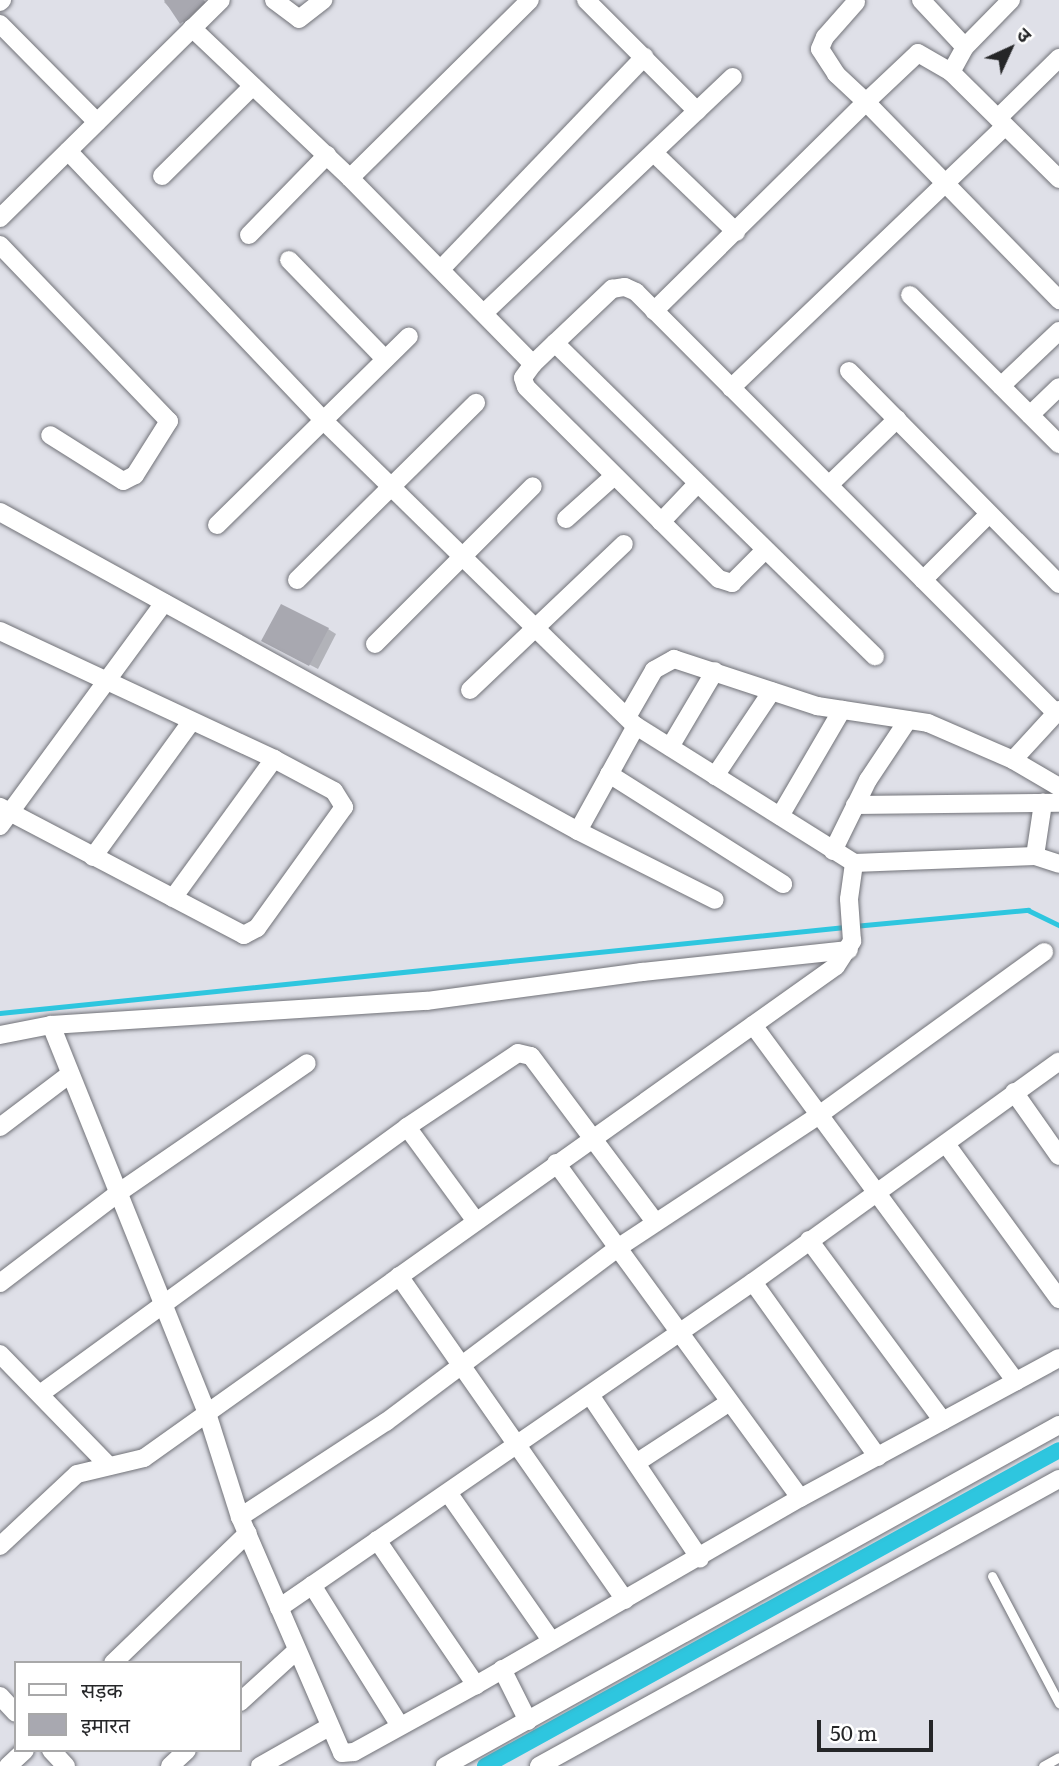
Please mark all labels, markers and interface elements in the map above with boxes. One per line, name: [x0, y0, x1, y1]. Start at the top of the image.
north arrow: [975, 14, 1045, 84]
text: उ: [1011, 20, 1039, 48]
legend: [14, 1661, 242, 1752]
text: सड़क: [81, 1673, 123, 1704]
scale bar: [821, 1706, 936, 1750]
text: इमारत: [81, 1708, 130, 1739]
text: 50 m: [830, 1716, 877, 1747]

